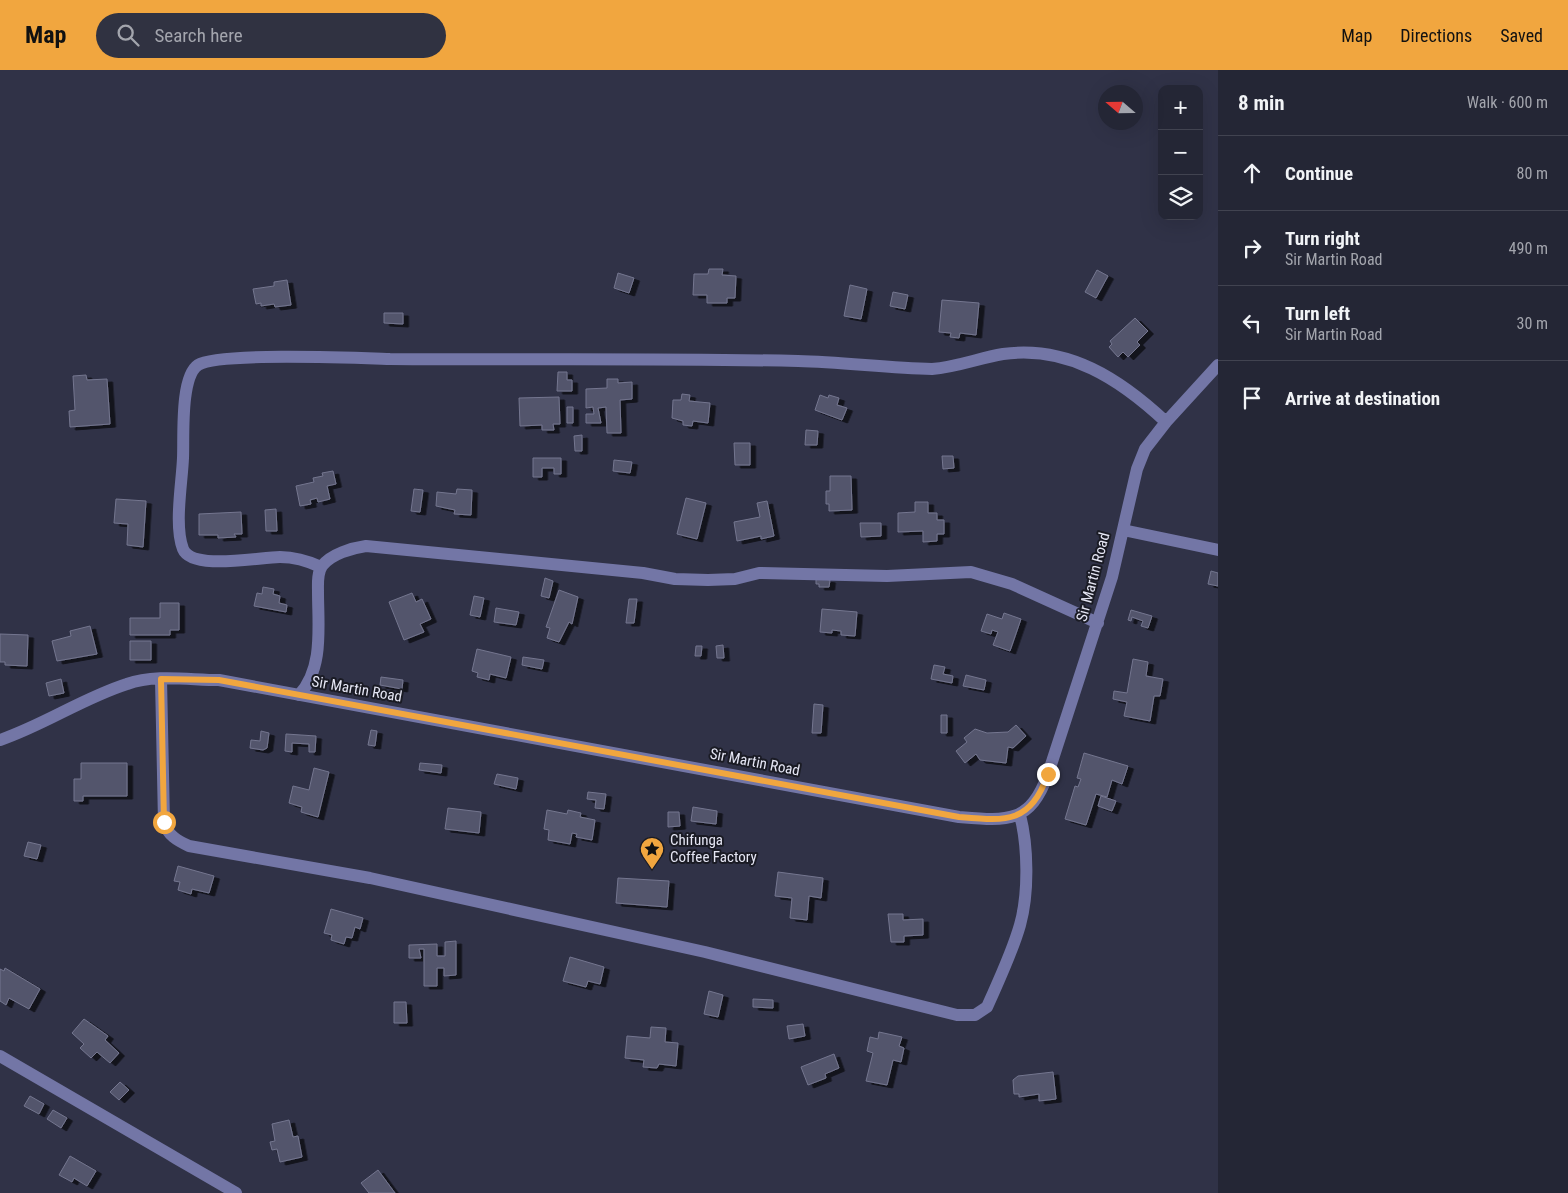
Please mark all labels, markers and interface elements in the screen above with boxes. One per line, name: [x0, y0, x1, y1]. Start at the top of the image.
search box: [96, 13, 446, 58]
text: Map: [25, 21, 66, 49]
icon: search: [114, 21, 142, 49]
text: Search here: [154, 24, 243, 47]
text: Map: [1341, 25, 1372, 46]
text: Directions: [1400, 25, 1472, 46]
text: Saved: [1500, 25, 1543, 46]
north arrow: [1098, 85, 1143, 130]
map controls: [1158, 85, 1203, 220]
button: +: [1158, 85, 1203, 130]
text: 8 min: [1238, 91, 1285, 115]
text: Walk · 600 m: [1467, 93, 1548, 112]
button: −: [1158, 130, 1203, 175]
icon: ahead: [1238, 159, 1266, 187]
text: Continue: [1285, 162, 1353, 185]
text: 80 m: [1516, 164, 1548, 183]
button: layers: [1158, 175, 1203, 220]
text: Turn right: [1285, 227, 1360, 250]
icon: right: [1238, 234, 1266, 262]
text: 490 m: [1509, 239, 1548, 258]
text: Sir Martin Road: [1285, 250, 1382, 269]
text: Turn left: [1285, 302, 1350, 325]
icon: left: [1238, 309, 1266, 337]
text: 30 m: [1516, 314, 1548, 333]
text: Sir Martin Road: [1285, 325, 1382, 344]
icon: arrive: [1238, 384, 1266, 412]
text: Arrive at destination: [1285, 387, 1440, 410]
street label: Sir Martin Road: [1072, 531, 1114, 623]
street label: Sir Martin Road: [310, 672, 404, 706]
street label: Sir Martin Road: [708, 744, 802, 780]
route end: [1037, 763, 1060, 786]
route start: [153, 811, 176, 834]
place label: Chifunga Coffee Factory: [670, 831, 757, 866]
place icon: Chifunga Coffee Factory: [639, 836, 665, 870]

